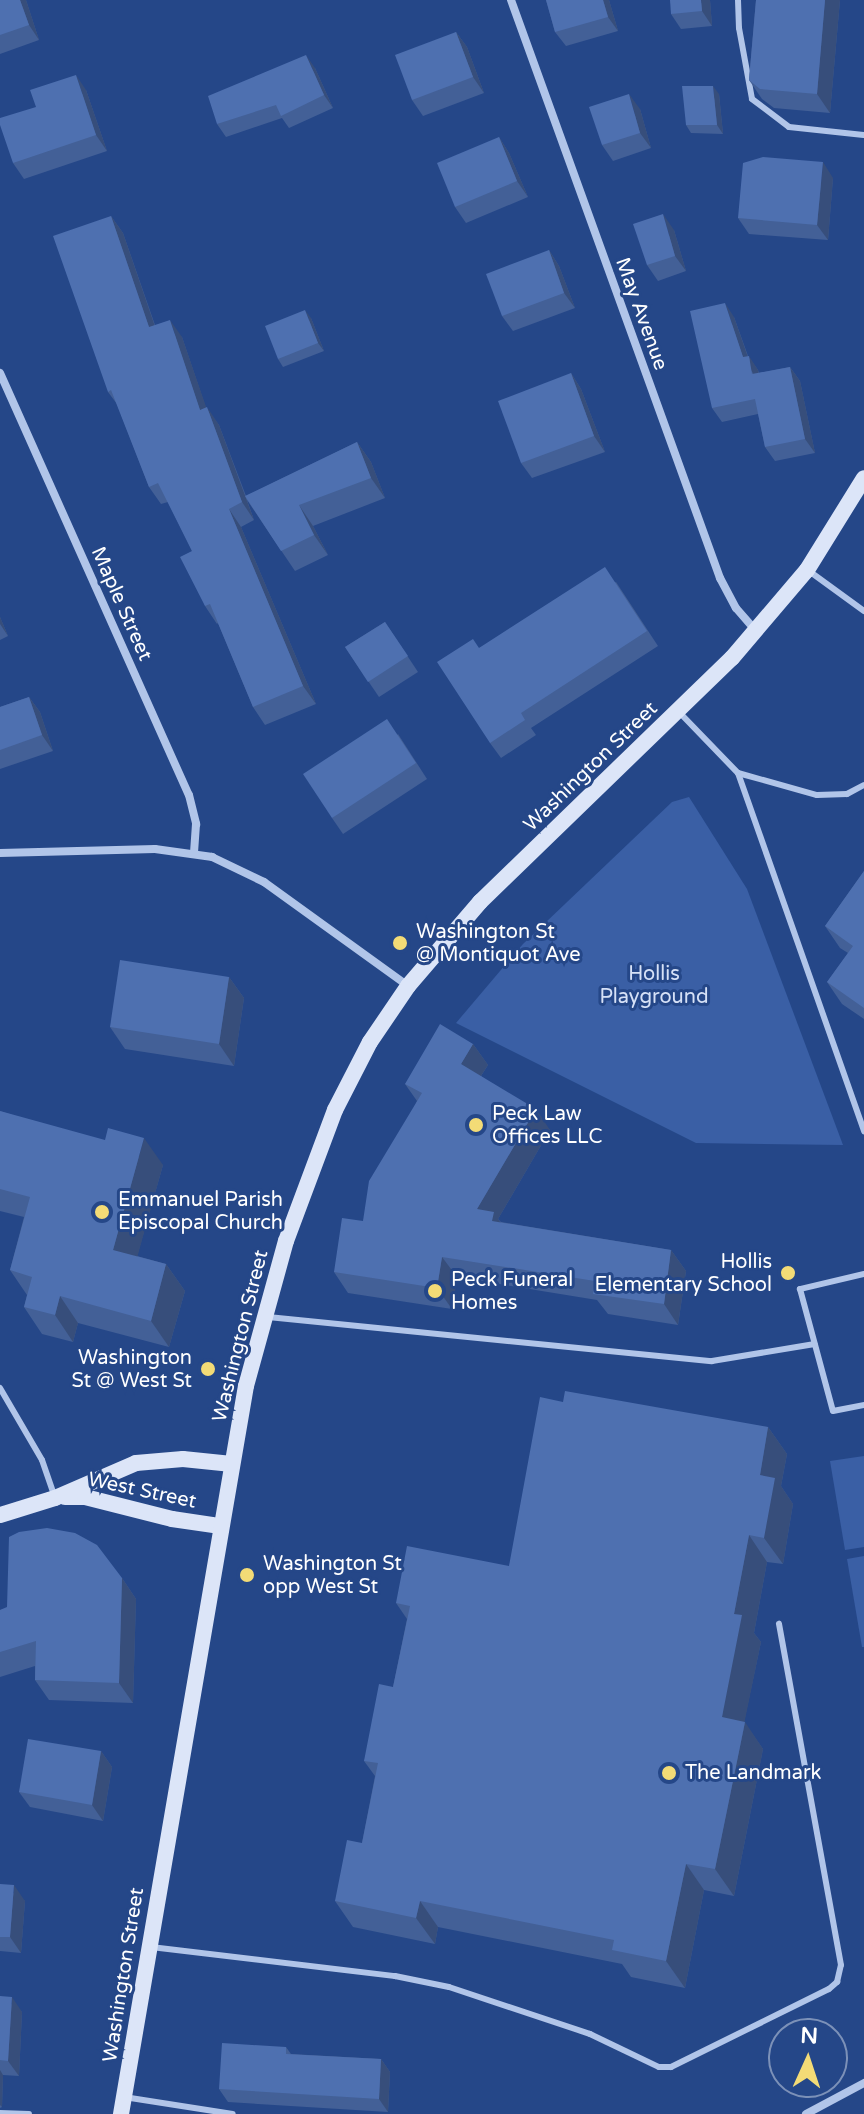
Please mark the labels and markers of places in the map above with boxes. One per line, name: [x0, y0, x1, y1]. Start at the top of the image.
place label: Washington St @ Montiquot Ave: [416, 920, 581, 967]
marker: Washington St @ Montiquot Ave: [391, 934, 409, 952]
place label: Peck Law Offices LLC: [492, 1102, 602, 1149]
marker: Peck Law Offices LLC: [467, 1116, 485, 1134]
place label: Emmanuel Parish Episcopal Church: [118, 1188, 283, 1235]
marker: Emmanuel Parish Episcopal Church: [93, 1203, 111, 1221]
place label: Hollis Elementary School: [594, 1250, 772, 1297]
marker: Hollis Elementary School: [779, 1264, 797, 1282]
place label: Peck Funeral Homes: [451, 1268, 573, 1315]
marker: Peck Funeral Homes: [426, 1282, 444, 1300]
place label: Washington St @ West St: [72, 1346, 192, 1393]
marker: Washington St @ West St: [199, 1360, 217, 1378]
place label: Washington St opp West St: [263, 1552, 402, 1599]
marker: Washington St opp West St: [238, 1566, 256, 1584]
place label: The Landmark: [685, 1761, 821, 1785]
marker: The Landmark: [660, 1764, 678, 1782]

